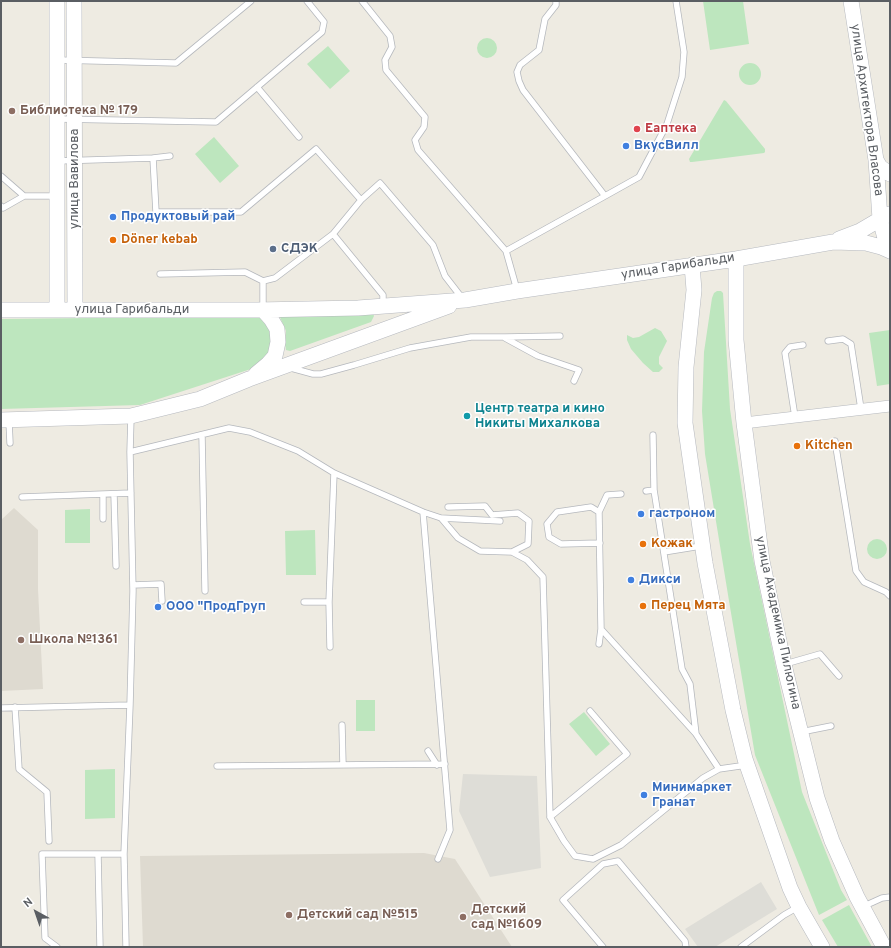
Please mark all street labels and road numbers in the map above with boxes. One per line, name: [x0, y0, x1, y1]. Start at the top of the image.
street label: улица Архитектора Власова: [846, 23, 886, 197]
street label: улица Вавилова: [67, 129, 83, 229]
street label: улица Гарибальди: [620, 250, 736, 284]
street label: улица Гарибальди: [75, 302, 189, 318]
street label: улица Академика Пилюгина: [751, 535, 803, 711]

